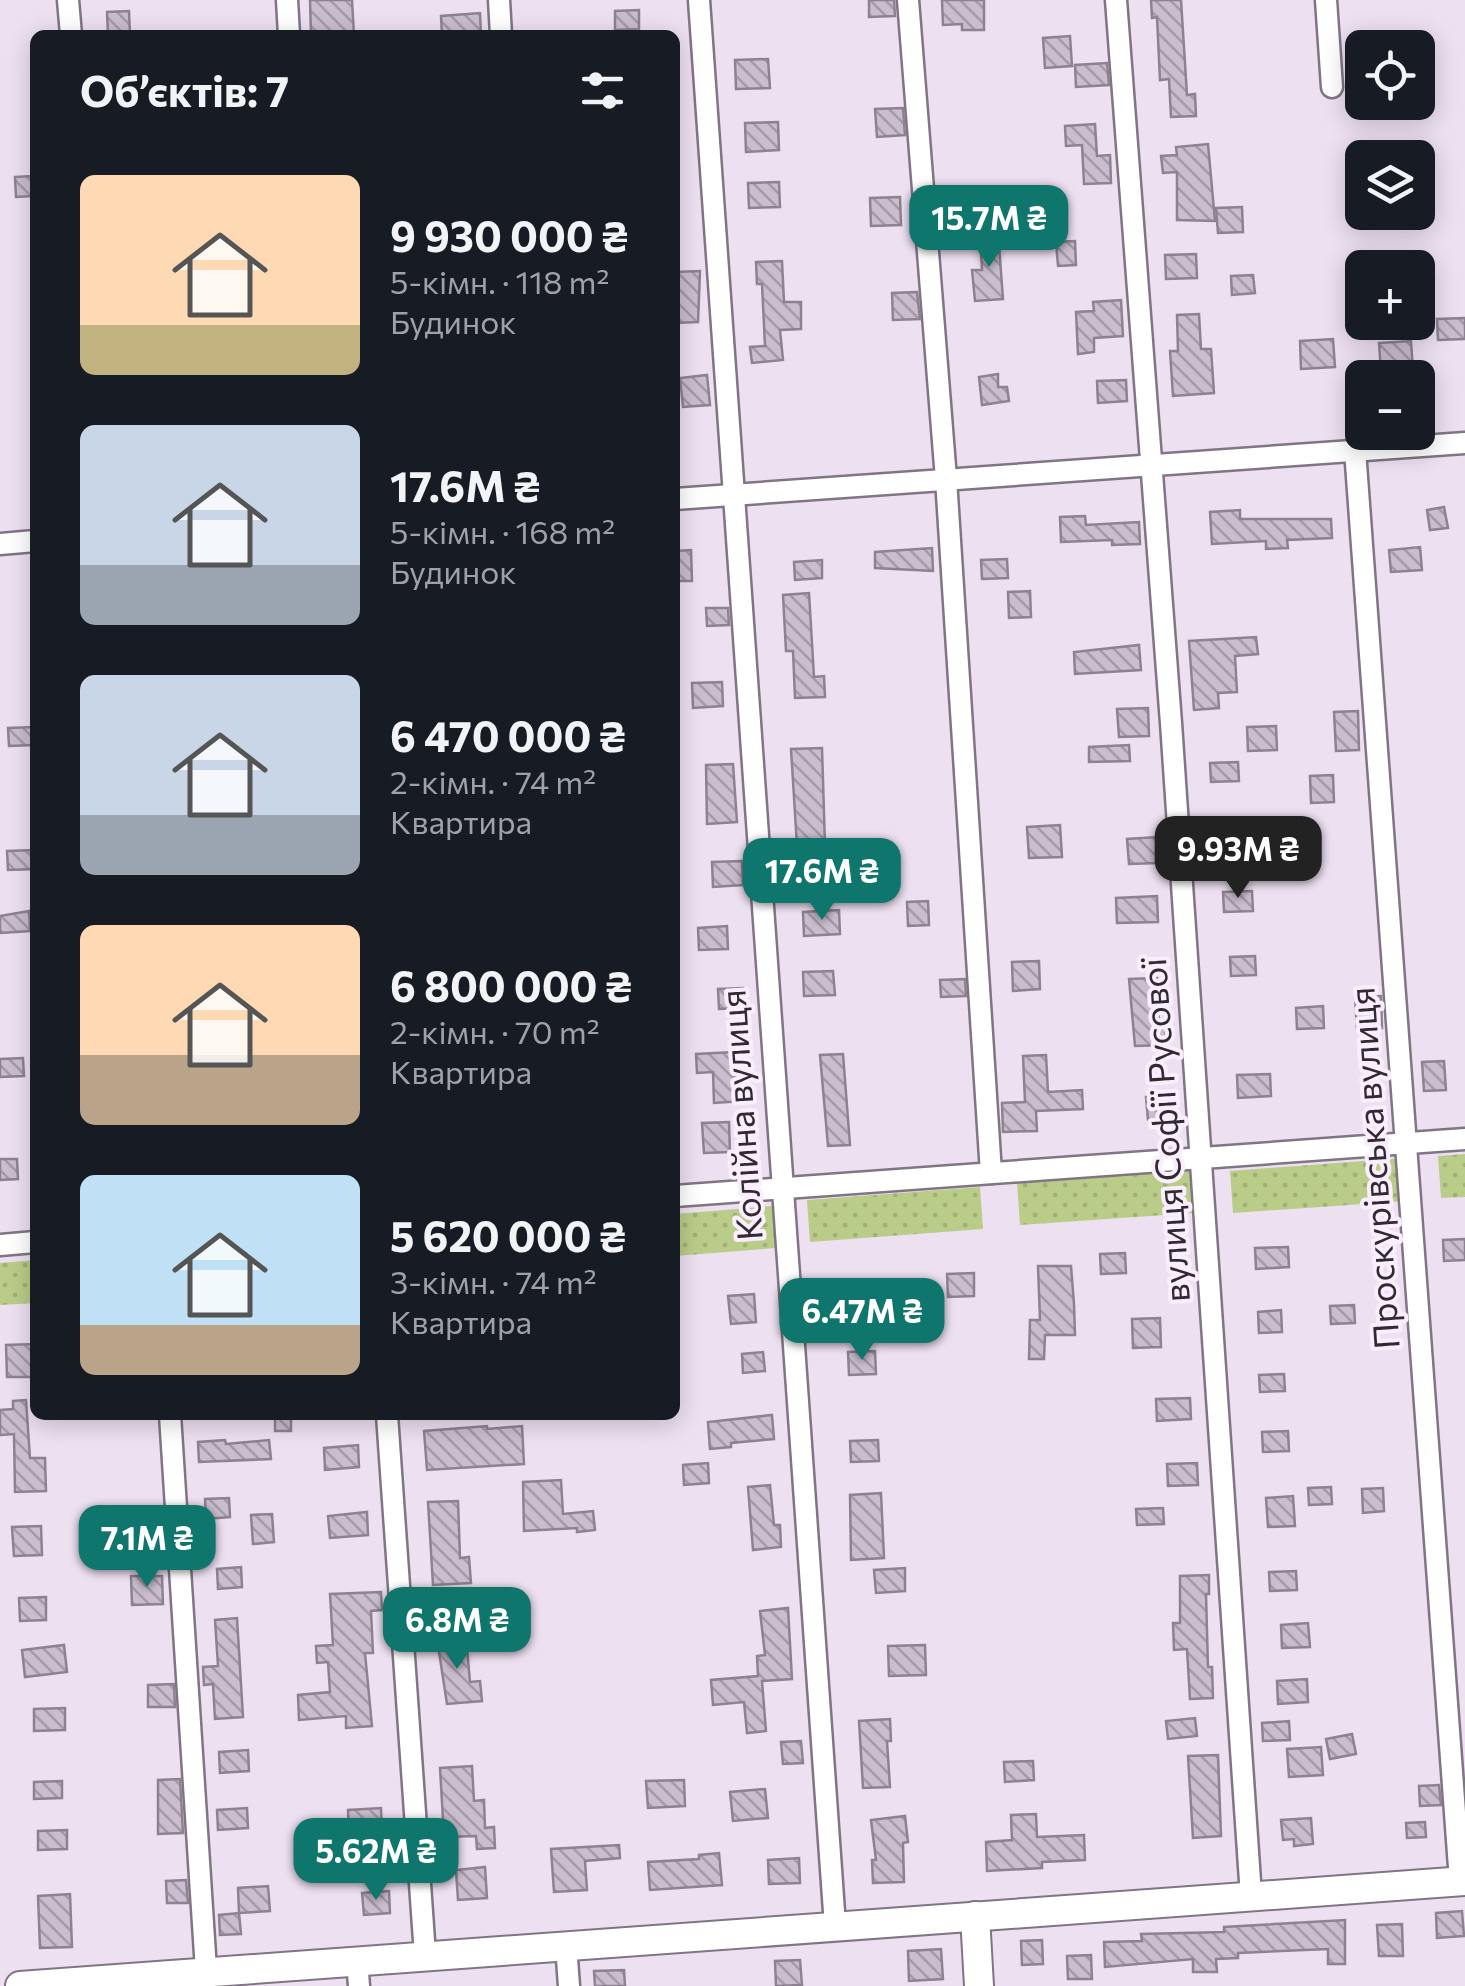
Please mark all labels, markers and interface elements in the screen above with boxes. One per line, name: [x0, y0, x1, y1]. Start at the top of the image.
map controls: [1345, 30, 1435, 450]
button: locate: [1345, 30, 1435, 120]
icon: filters: [575, 63, 630, 118]
text: Об’єктів: 7: [80, 64, 289, 116]
button: layers: [1345, 140, 1435, 230]
pin: 15.7M ₴: [897, 185, 1081, 270]
text: 15.7M ₴: [931, 197, 1047, 237]
text: 9 930 000 ₴: [390, 209, 628, 261]
icon: home: [160, 215, 280, 335]
button: +: [1345, 250, 1435, 340]
text: 5-кімн. · 118 m²: [390, 261, 609, 301]
text: Будинок: [390, 301, 516, 341]
button: −: [1345, 360, 1435, 450]
text: 17.6M ₴: [390, 459, 540, 511]
icon: home: [160, 465, 280, 585]
text: 5-кімн. · 168 m²: [390, 511, 615, 551]
text: Будинок: [390, 551, 516, 591]
text: 6 470 000 ₴: [390, 709, 626, 761]
icon: home: [160, 715, 280, 835]
text: 2-кімн. · 74 m²: [390, 761, 596, 801]
text: Квартира: [390, 801, 532, 841]
pin: 9.93M ₴: [1146, 816, 1330, 901]
text: 9.93M ₴: [1177, 828, 1299, 868]
pin: 17.6M ₴: [730, 838, 914, 923]
text: 17.6M ₴: [765, 850, 879, 890]
street label: вулиця Софії Русової: [1130, 956, 1197, 1304]
text: 6 800 000 ₴: [390, 959, 632, 1011]
icon: home: [160, 965, 280, 1085]
street label: Проскурівська вулиця: [1338, 986, 1407, 1351]
street label: Колійна вулиця: [709, 988, 770, 1242]
text: 2-кімн. · 70 m²: [390, 1011, 600, 1051]
text: Квартира: [390, 1051, 532, 1091]
text: 5 620 000 ₴: [390, 1209, 626, 1261]
icon: home: [160, 1215, 280, 1335]
text: 3-кімн. · 74 m²: [390, 1261, 597, 1301]
pin: 6.47M ₴: [770, 1278, 954, 1363]
text: 6.47M ₴: [801, 1290, 923, 1330]
text: Квартира: [390, 1301, 532, 1341]
pin: 7.1M ₴: [66, 1505, 228, 1590]
text: 7.1M ₴: [101, 1517, 193, 1557]
pin: 6.8M ₴: [376, 1587, 538, 1672]
text: 6.8M ₴: [405, 1599, 509, 1639]
pin: 5.62M ₴: [284, 1818, 468, 1903]
text: 5.62M ₴: [315, 1830, 437, 1870]

